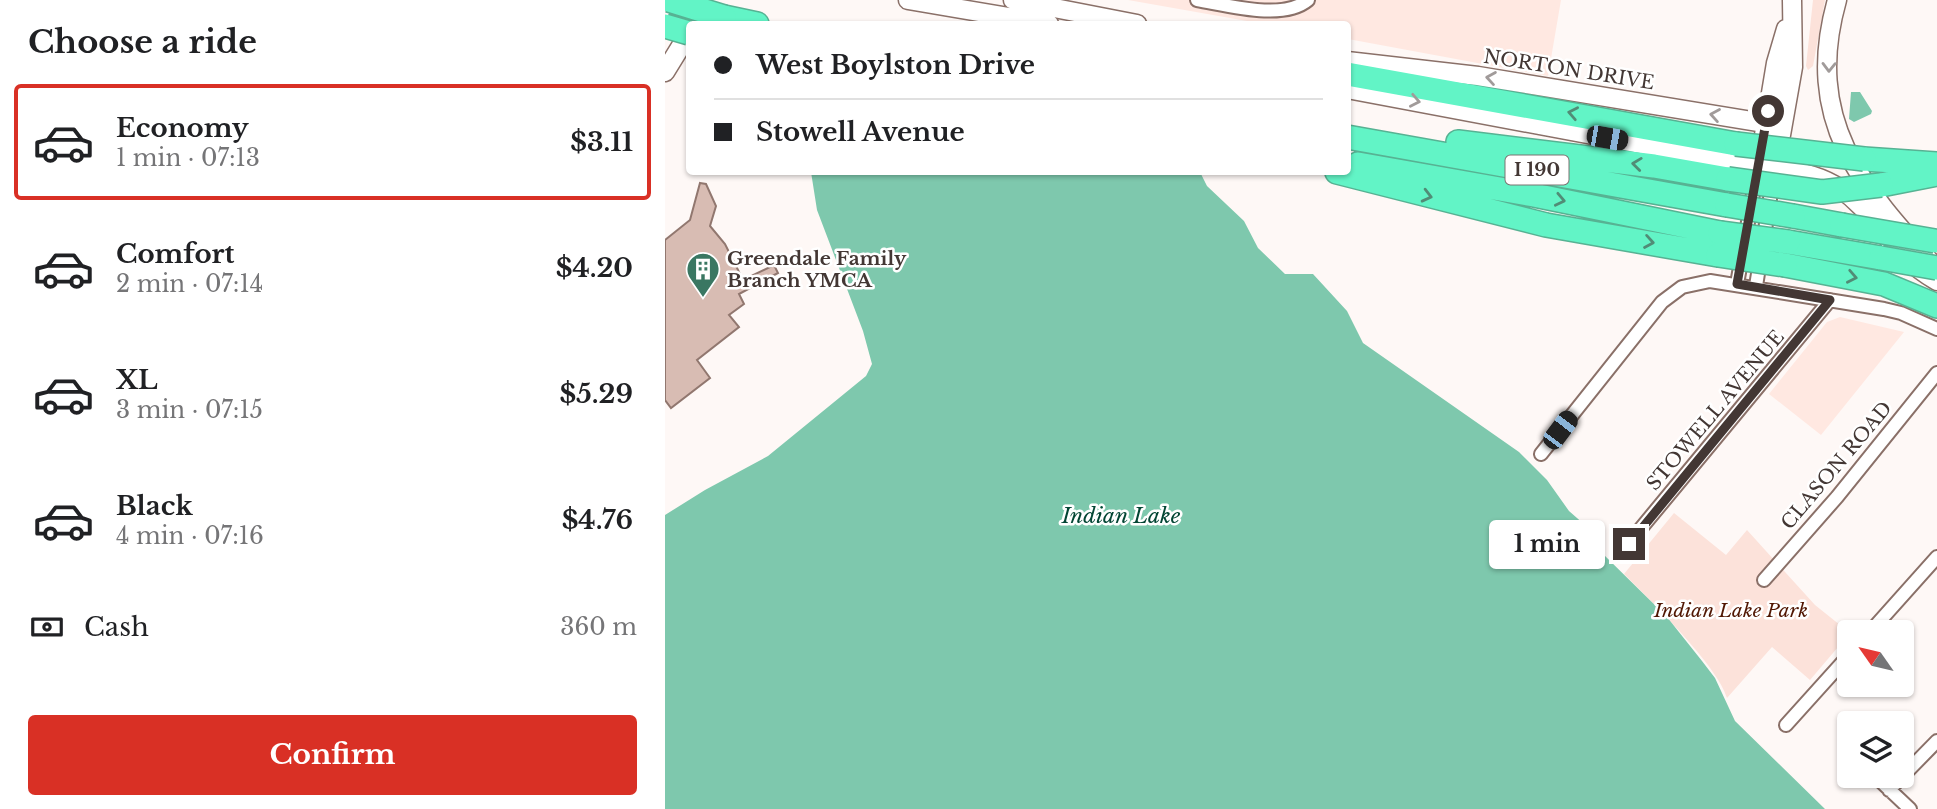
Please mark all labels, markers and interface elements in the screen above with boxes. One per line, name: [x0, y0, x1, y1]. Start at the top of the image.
text: Choose a ride: [28, 22, 257, 62]
street label: NORTON DRIVE: [1482, 45, 1656, 94]
text: West Boylston Drive: [756, 49, 1035, 81]
one-way arrow: [1821, 63, 1837, 73]
one-way arrow: [1485, 70, 1497, 85]
one-way arrow: [1408, 93, 1420, 108]
route start: [1752, 95, 1784, 127]
one-way arrow: [1567, 106, 1579, 121]
one-way arrow: [1709, 108, 1721, 123]
icon: car: [32, 111, 95, 174]
text: Economy: [116, 112, 249, 144]
text: Stowell Avenue: [756, 116, 965, 148]
car: [1585, 124, 1630, 152]
text: $3.11: [570, 126, 633, 158]
text: 1 min · 07:13: [116, 144, 260, 172]
road number: I 190: [1505, 155, 1568, 184]
one-way arrow: [1631, 156, 1643, 171]
one-way arrow: [1420, 188, 1432, 202]
one-way arrow: [1554, 191, 1566, 206]
one-way arrow: [1643, 234, 1655, 249]
icon: car: [32, 237, 95, 300]
text: Comfort: [116, 238, 234, 270]
place label: Greendale Family Branch YMCA: [727, 247, 907, 292]
building icon: Greendale Family Branch YMCA: [684, 250, 722, 299]
text: $4.20: [556, 252, 633, 284]
one-way arrow: [1846, 268, 1858, 283]
text: 2 min · 07:14: [116, 270, 263, 298]
street label: STOWELL AVENUE: [1642, 326, 1789, 495]
icon: car: [32, 363, 95, 426]
text: XL: [116, 364, 158, 396]
text: $5.29: [560, 378, 633, 410]
text: 3 min · 07:15: [116, 396, 263, 424]
street label: CLASON ROAD: [1776, 397, 1897, 534]
car: [1539, 407, 1582, 453]
icon: car: [32, 489, 95, 552]
text: Black: [116, 490, 193, 522]
water label: Indian Lake: [1061, 503, 1181, 529]
text: $4.76: [562, 504, 633, 536]
callout: 1 min: [1489, 520, 1605, 568]
text: 4 min · 07:16: [116, 522, 264, 550]
route end: [1613, 528, 1645, 560]
text: 1 min: [1514, 530, 1580, 558]
park label: Indian Lake Park: [1653, 599, 1808, 622]
icon: cash: [28, 608, 66, 646]
text: Cash: [84, 611, 149, 643]
text: 360 m: [560, 613, 637, 641]
north arrow: [1837, 620, 1915, 696]
map controls: [1837, 620, 1914, 788]
button: layers: [1837, 711, 1914, 788]
button: Confirm: [28, 715, 637, 795]

